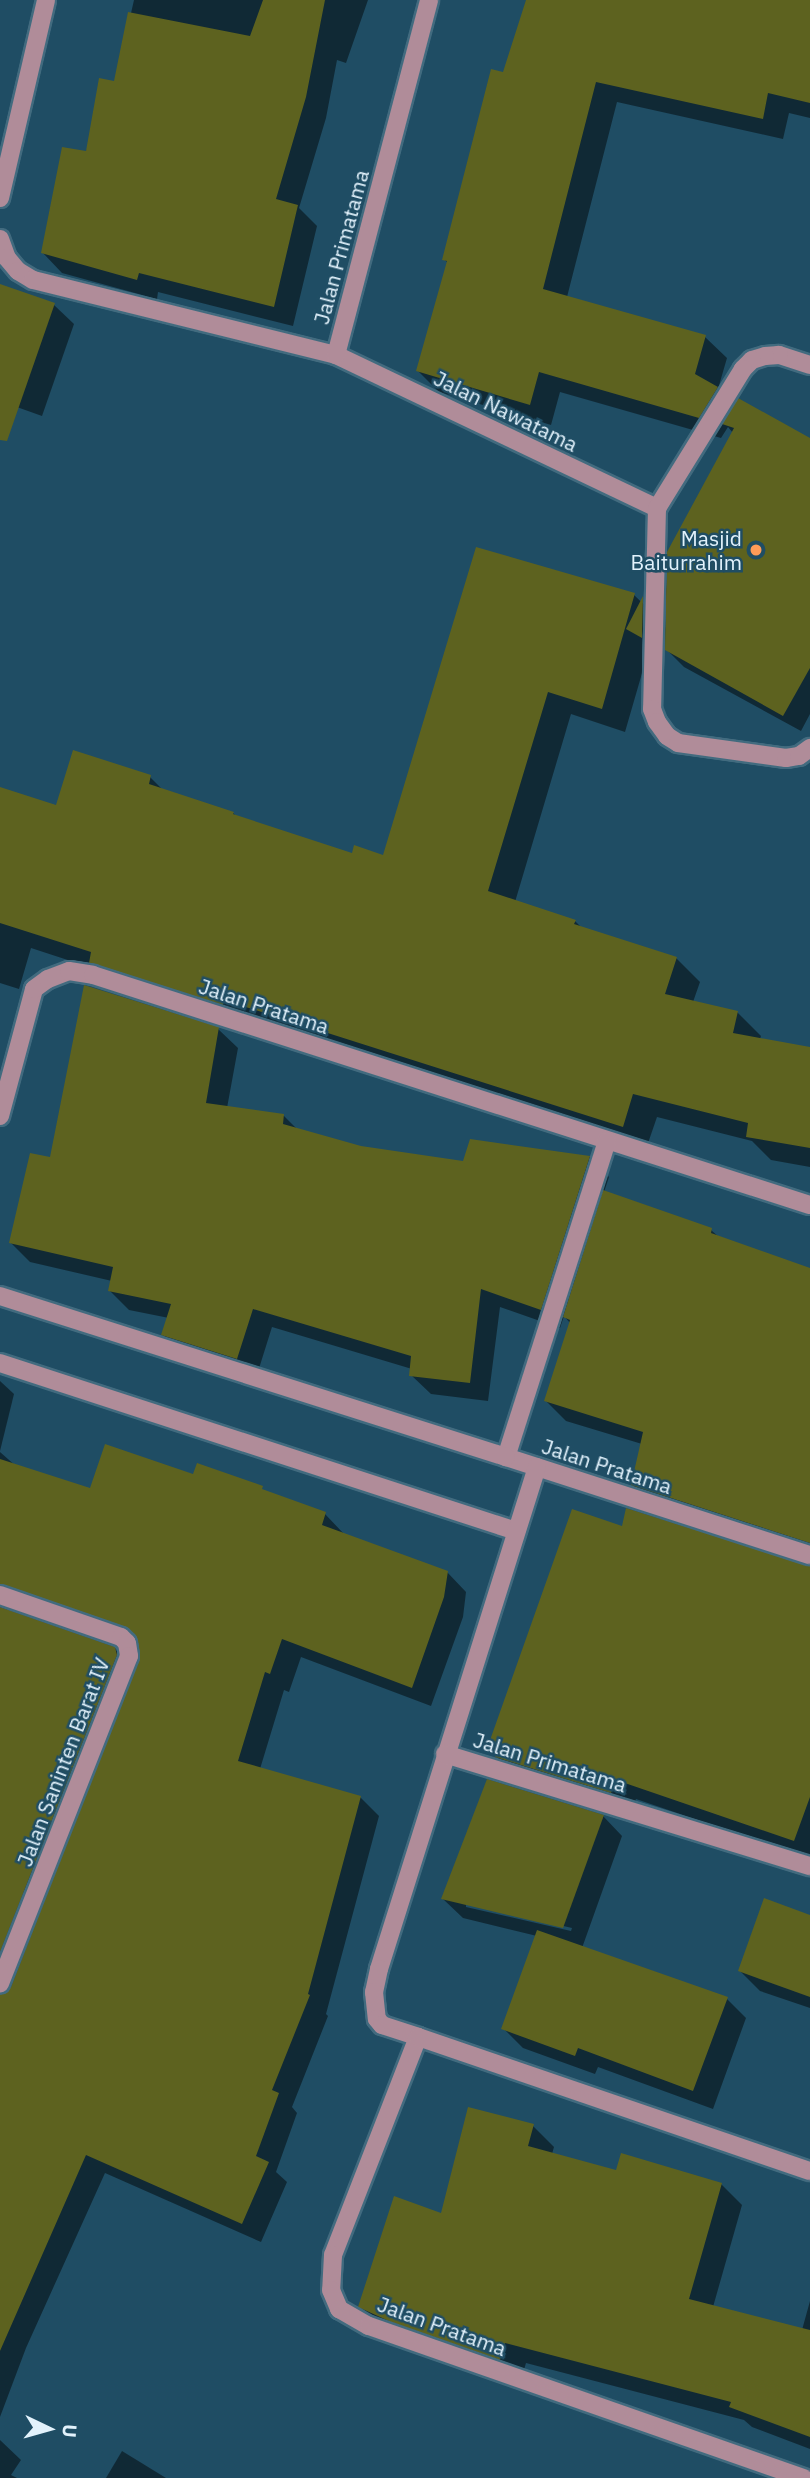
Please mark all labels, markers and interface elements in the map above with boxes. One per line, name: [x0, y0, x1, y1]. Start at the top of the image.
street label: Jalan Primatama: [308, 167, 374, 327]
street label: Jalan Nawatama: [430, 365, 582, 457]
place label: Masjid Baiturrahim: [630, 525, 742, 575]
marker: Masjid Baiturrahim: [748, 542, 764, 558]
street label: Jalan Pratama: [196, 973, 332, 1039]
street label: Jalan Pratama: [539, 1433, 675, 1499]
street label: Jalan Saninten Barat IV: [12, 1654, 114, 1870]
street label: Jalan Primatama: [470, 1727, 630, 1797]
street label: Jalan Pratama: [374, 2291, 510, 2361]
north arrow: [14, 2394, 84, 2464]
text: U: [57, 2423, 82, 2438]

